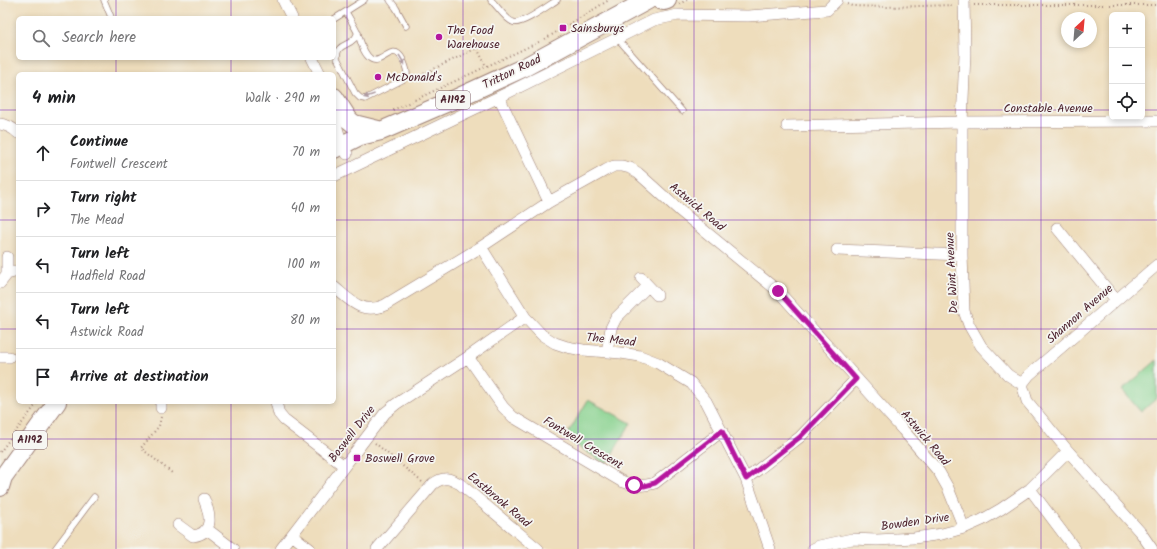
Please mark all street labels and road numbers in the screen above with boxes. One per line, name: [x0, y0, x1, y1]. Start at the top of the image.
street label: Tritton Road: [479, 49, 545, 94]
road number: A1192: [436, 91, 470, 109]
street label: Constable Avenue: [1003, 99, 1093, 118]
street label: Astwick Road: [665, 178, 730, 237]
street label: De Wint Avenue: [940, 231, 964, 314]
street label: Shannon Avenue: [1042, 279, 1118, 348]
street label: The Mead: [585, 328, 638, 352]
street label: Boswell Drive: [324, 401, 381, 466]
street label: Astwick Road: [896, 406, 955, 471]
street label: Fontwell Crescent: [539, 412, 627, 475]
road number: A1192: [13, 431, 47, 449]
street label: Eastbrook Road: [463, 468, 536, 533]
street label: Bowden Drive: [880, 508, 951, 536]

